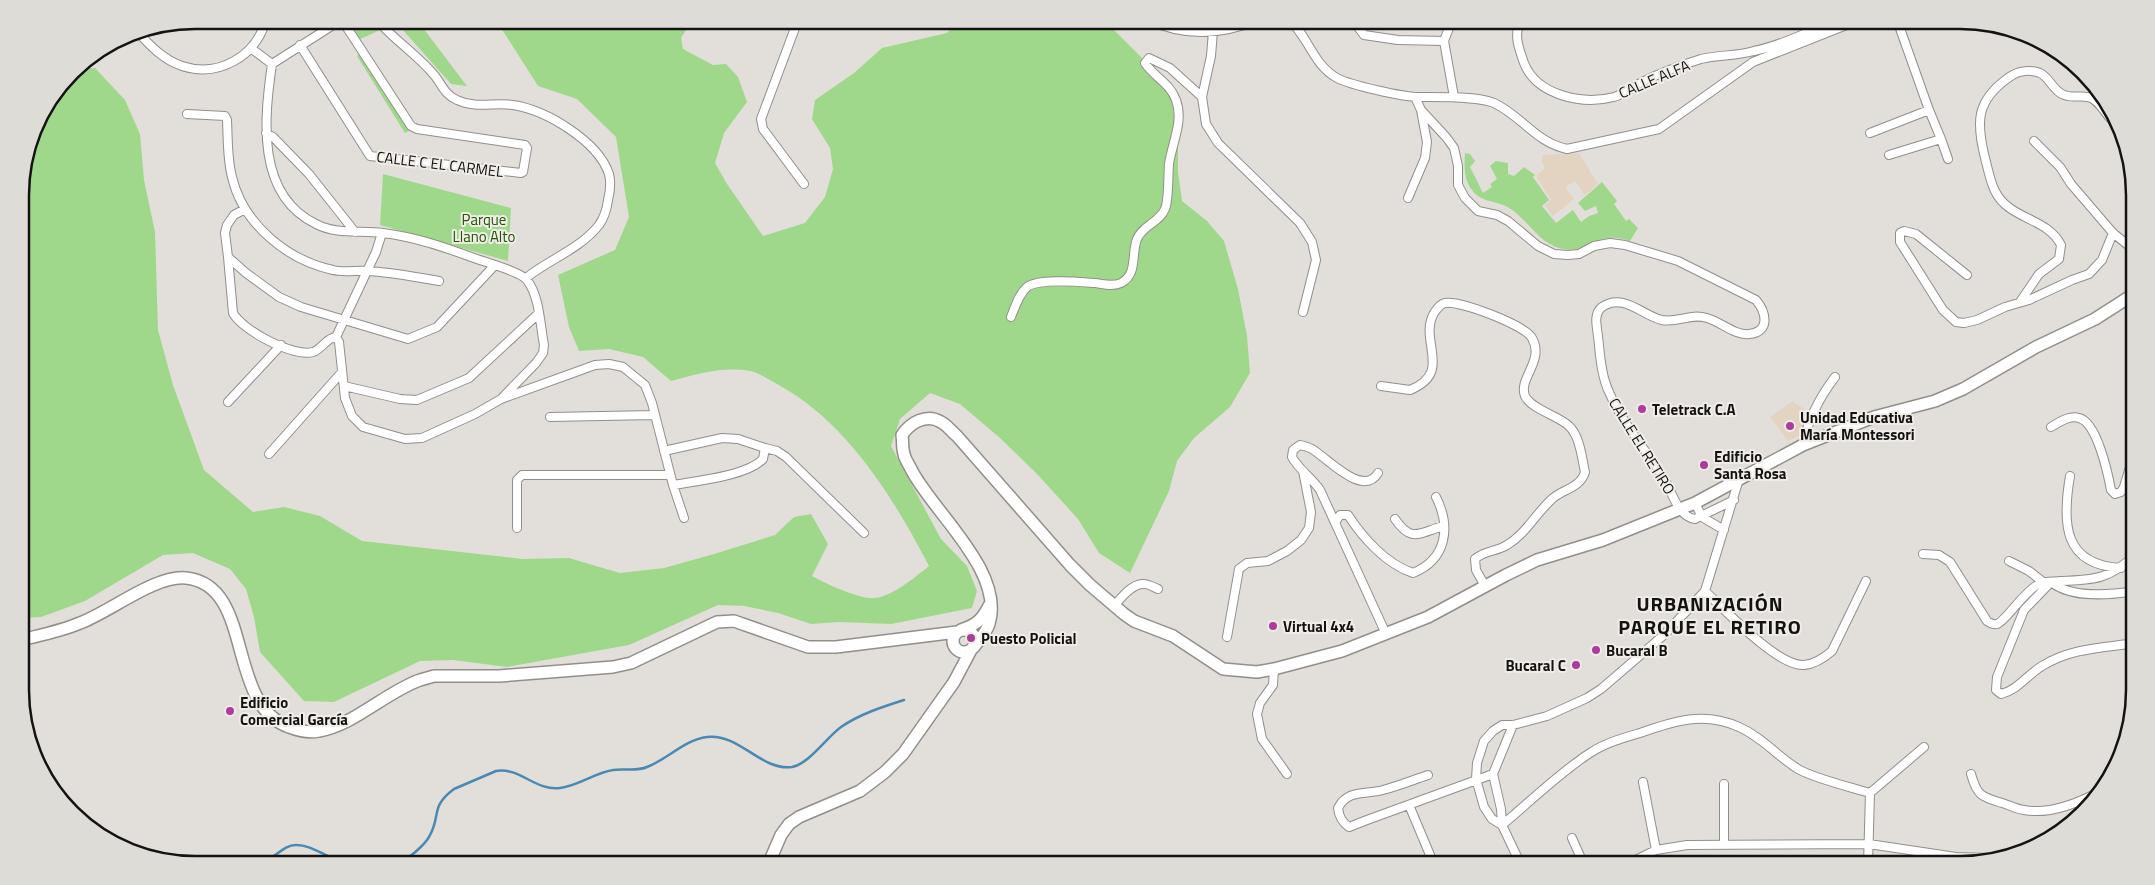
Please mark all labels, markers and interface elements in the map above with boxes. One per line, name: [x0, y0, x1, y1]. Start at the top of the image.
street label: CALLE ALFA: [1615, 54, 1693, 104]
street label: CALLE C EL CARMEL: [375, 145, 505, 183]
park label: Parque Llano Alto: [452, 208, 516, 248]
street label: CALLE EL RETIRO: [1603, 393, 1681, 499]
place label: Teletrack C.A: [1652, 398, 1736, 421]
marker: Teletrack C.A: [1636, 403, 1648, 415]
place label: Unidad Educativa María Montessori: [1800, 406, 1915, 446]
marker: Unidad Educativa María Montessori: [1784, 420, 1796, 432]
place label: Edificio Santa Rosa: [1714, 445, 1787, 485]
marker: Edificio Santa Rosa: [1698, 459, 1710, 471]
district label: URBANIZACIÓN PARQUE EL RETIRO: [1618, 588, 1802, 642]
place label: Virtual 4x4: [1283, 615, 1354, 638]
marker: Virtual 4x4: [1267, 620, 1279, 632]
place label: Puesto Policial: [981, 627, 1077, 650]
marker: Puesto Policial: [965, 632, 977, 644]
place label: Bucaral B: [1606, 639, 1668, 662]
marker: Bucaral B: [1590, 644, 1602, 656]
place label: Bucaral C: [1505, 654, 1566, 677]
marker: Bucaral C: [1570, 659, 1582, 671]
place label: Edificio Comercial García: [240, 691, 348, 731]
marker: Edificio Comercial García: [224, 705, 236, 717]

